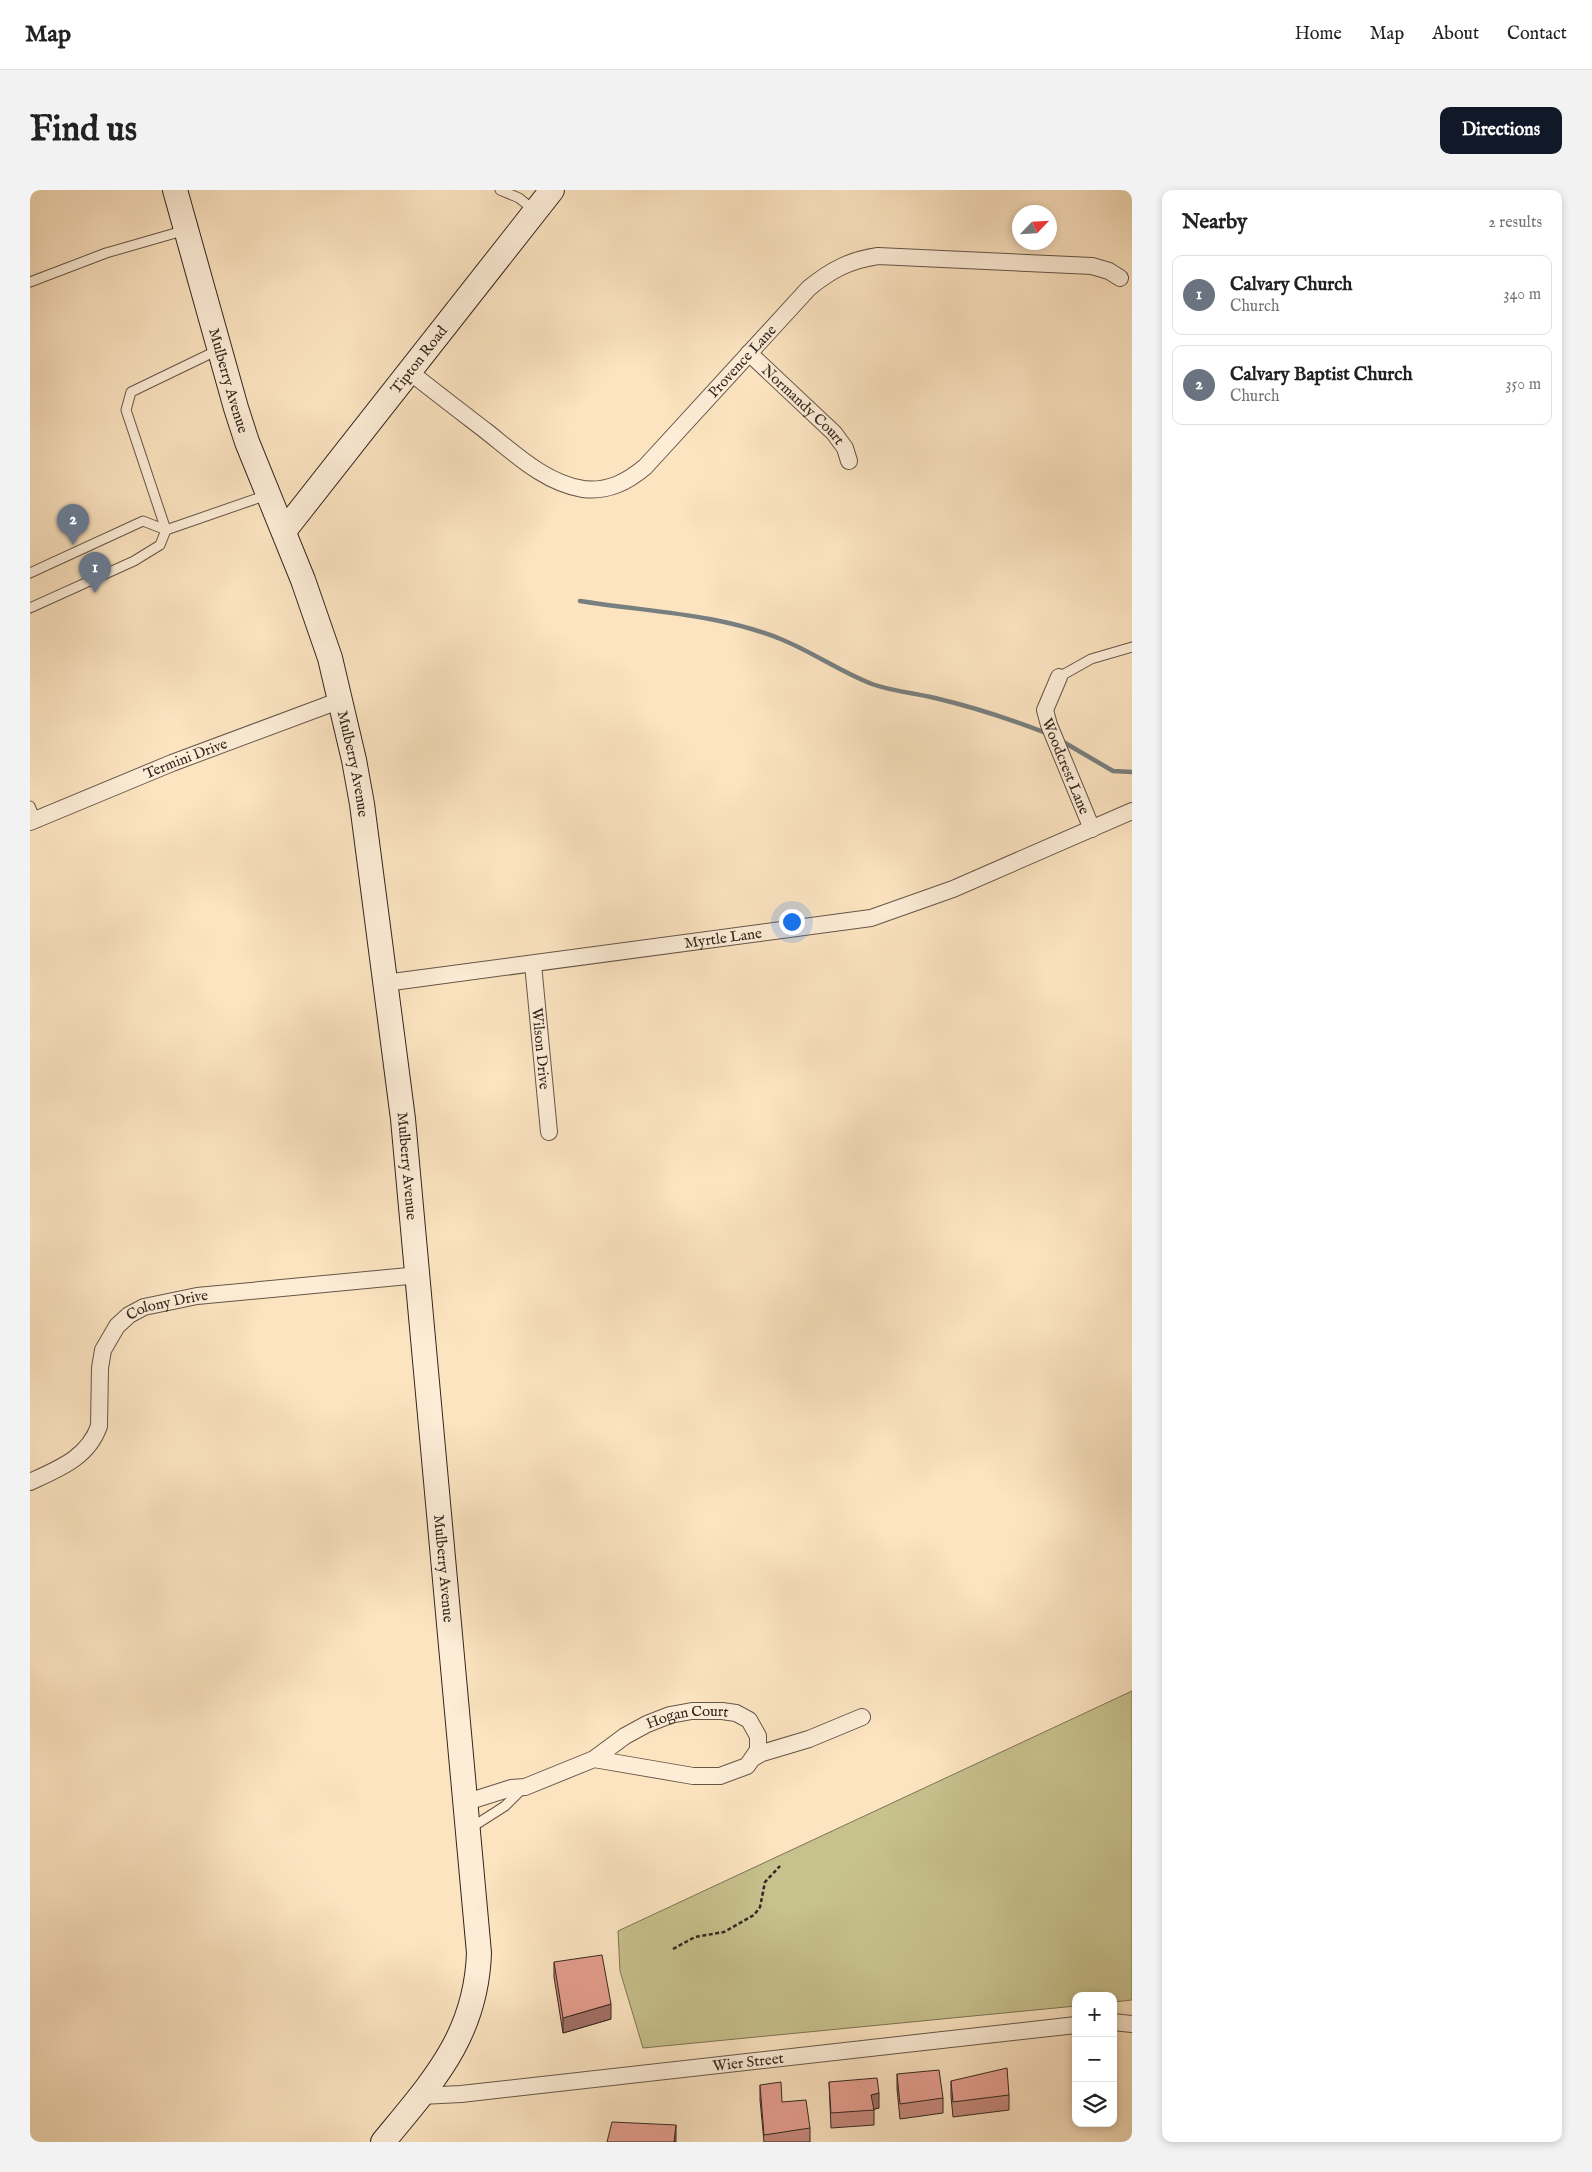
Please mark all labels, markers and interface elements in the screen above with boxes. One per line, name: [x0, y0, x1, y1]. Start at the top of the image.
text: Map: [25, 19, 71, 50]
text: Home: [1295, 23, 1342, 46]
text: Map: [1370, 23, 1404, 46]
text: About: [1432, 23, 1479, 46]
text: Contact: [1507, 23, 1567, 46]
button: Directions: [1440, 107, 1562, 154]
text: Find us: [30, 108, 137, 153]
north arrow: [1012, 205, 1057, 250]
text: Nearby: [1182, 209, 1247, 236]
text: 2 results: [1488, 213, 1542, 233]
text: Calvary Church: [1230, 273, 1352, 297]
text: 1: [1196, 285, 1202, 305]
text: 340 m: [1503, 285, 1541, 305]
text: Church: [1230, 297, 1279, 317]
street label: Tipton Road: [386, 321, 452, 398]
street label: Provence Lane: [704, 321, 781, 402]
street label: Mulberry Avenue: [204, 326, 253, 436]
street label: Normandy Court: [757, 361, 849, 449]
text: Calvary Baptist Church: [1230, 363, 1413, 387]
text: 2: [1195, 375, 1203, 395]
text: 350 m: [1506, 375, 1541, 395]
text: Church: [1230, 387, 1279, 407]
pin: 2: [57, 504, 89, 545]
pin: 1: [79, 552, 111, 593]
street label: Mulberry Avenue: [333, 709, 373, 818]
street label: Woodcrest Lane: [1037, 716, 1094, 817]
street label: Termini Drive: [141, 734, 230, 784]
your location: [779, 909, 805, 935]
street label: Myrtle Lane: [683, 924, 763, 953]
street label: Wilson Drive: [527, 1007, 554, 1090]
street label: Mulberry Avenue: [392, 1111, 421, 1221]
street label: Colony Drive: [123, 1286, 209, 1325]
street label: Mulberry Avenue: [429, 1514, 458, 1623]
street label: Hogan Court: [643, 1702, 730, 1733]
map controls: [1072, 1992, 1117, 2127]
button: +: [1072, 1992, 1117, 2037]
button: −: [1072, 2037, 1117, 2082]
street label: Wier Street: [712, 2049, 785, 2076]
button: layers: [1072, 2082, 1117, 2127]

